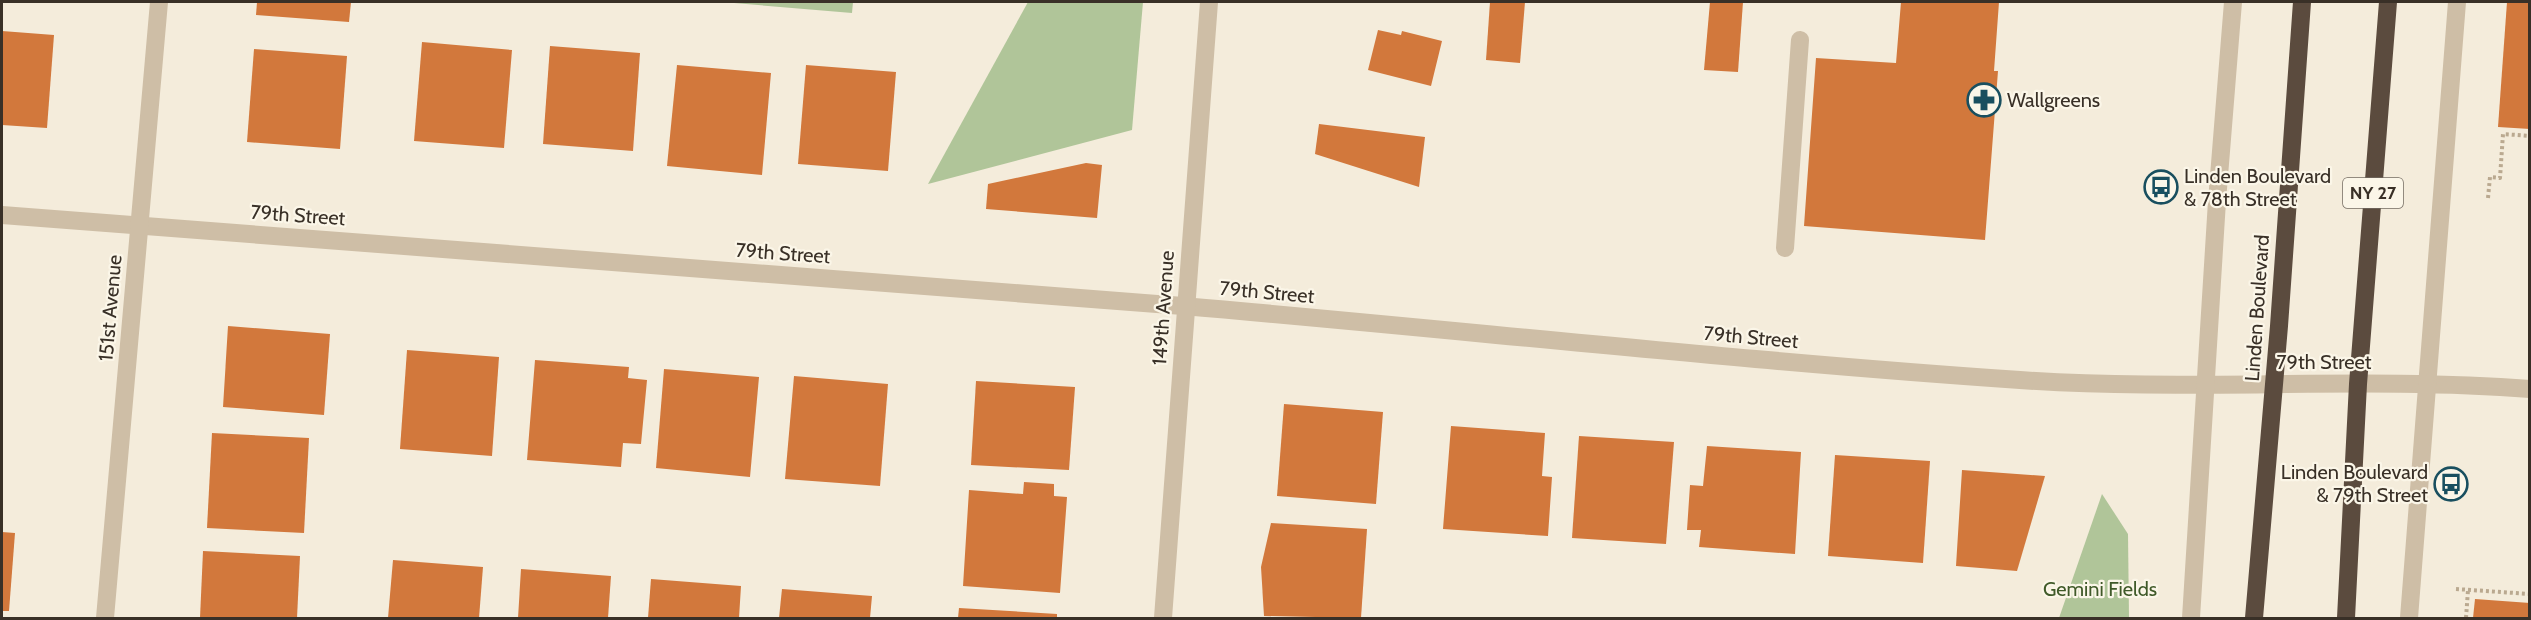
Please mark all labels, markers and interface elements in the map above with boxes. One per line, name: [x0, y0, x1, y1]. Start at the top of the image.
pharmacy icon: Wallgreens: [1966, 82, 2002, 118]
place label: Wallgreens: [2007, 88, 2100, 112]
place label: Linden Boulevard & 78th Street: [2184, 164, 2331, 211]
bus stop icon: Linden Boulevard & 78th Street: [2143, 169, 2179, 205]
road number: NY 27: [2343, 178, 2403, 208]
street label: 79th Street: [250, 200, 346, 230]
street label: Linden Boulevard: [2240, 234, 2274, 382]
street label: 79th Street: [735, 238, 831, 268]
street label: 149th Avenue: [1147, 250, 1179, 366]
street label: 151st Avenue: [93, 254, 127, 362]
street label: 79th Street: [1219, 276, 1316, 308]
street label: 79th Street: [1703, 321, 1800, 353]
street label: 79th Street: [2277, 350, 2372, 374]
place label: Linden Boulevard & 79th Street: [2281, 460, 2428, 507]
bus stop icon: Linden Boulevard & 79th Street: [2433, 466, 2469, 502]
park label: Gemini Fields: [2043, 577, 2157, 601]

